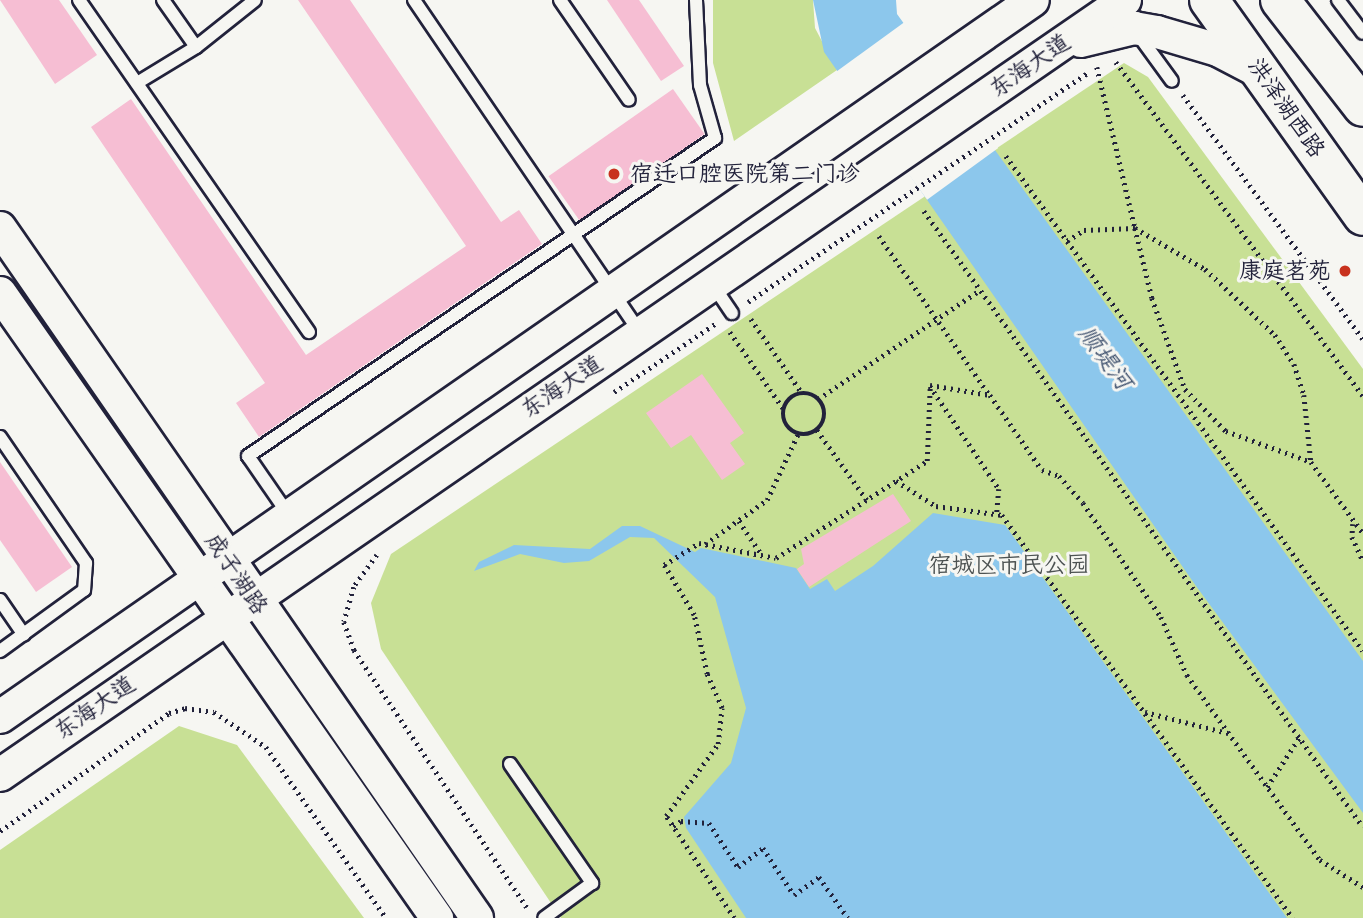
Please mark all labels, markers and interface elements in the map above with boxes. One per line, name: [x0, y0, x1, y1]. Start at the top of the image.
street label: 东海大道: [984, 28, 1076, 104]
street label: 洪泽湖西路: [1242, 53, 1330, 163]
place label: 宿迁口腔医院第二门诊: [630, 160, 860, 188]
marker: 宿迁口腔医院第二门诊: [604, 164, 624, 184]
place label: 康庭茗苑: [1239, 257, 1331, 285]
marker: 康庭茗苑: [1337, 263, 1353, 279]
water label: 顺堤河: [1072, 320, 1138, 396]
street label: 东海大道: [516, 350, 608, 424]
street label: 成子湖路: [199, 528, 273, 620]
park label: 宿城区市民公园: [929, 551, 1089, 579]
street label: 东海大道: [49, 670, 141, 746]

